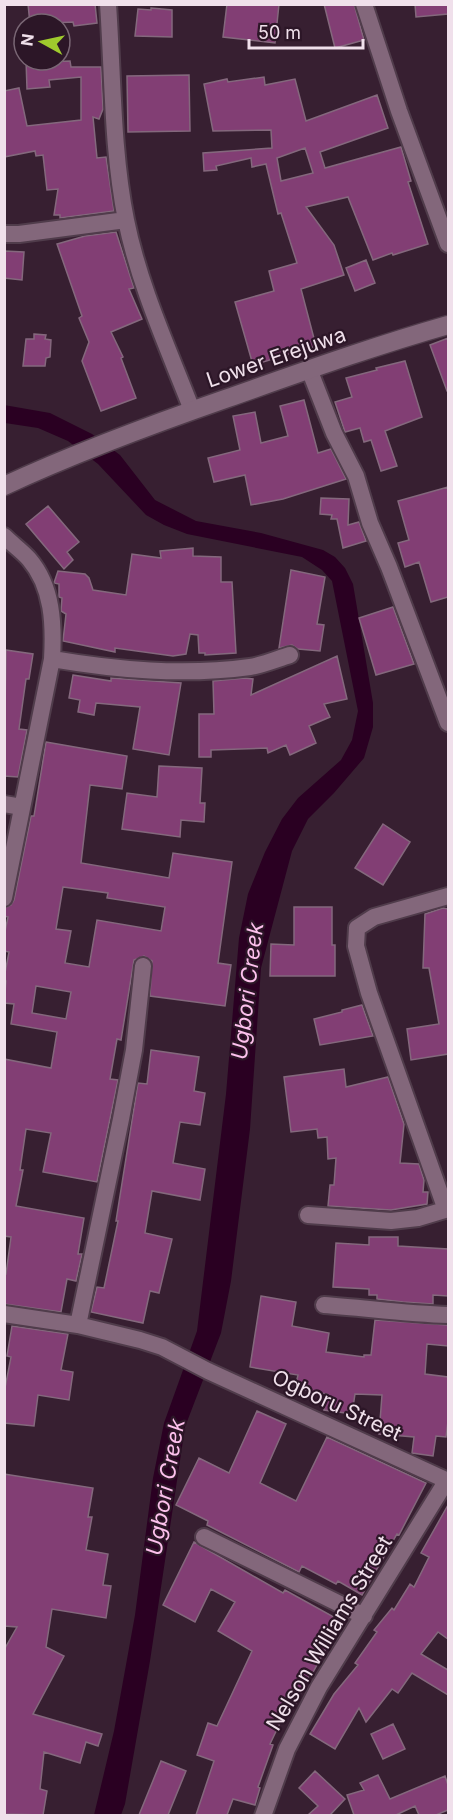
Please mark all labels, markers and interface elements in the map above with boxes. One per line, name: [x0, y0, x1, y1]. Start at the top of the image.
north arrow: [12, 12, 72, 72]
scale bar: [249, 12, 363, 50]
text: 50 m: [258, 22, 301, 43]
text: N: [16, 32, 38, 47]
street label: Lower Erejuwa: [203, 321, 349, 393]
water label: Ugbori Creek: [226, 920, 268, 1061]
street label: Ogboru Street: [268, 1364, 406, 1446]
water label: Ugbori Creek: [140, 1416, 190, 1557]
street label: Nelson Williams Street: [261, 1531, 397, 1735]

